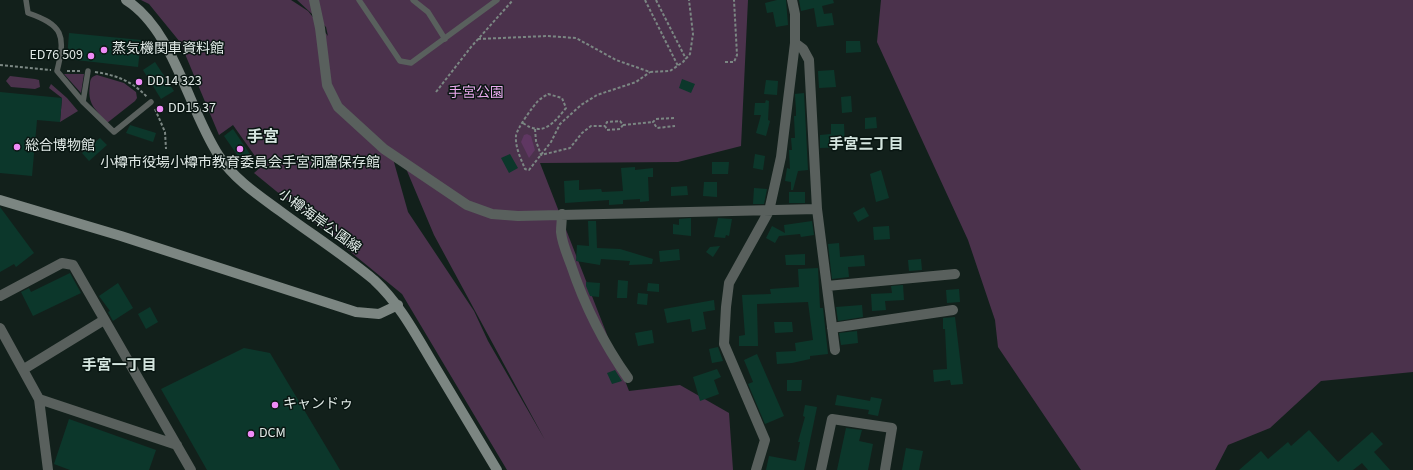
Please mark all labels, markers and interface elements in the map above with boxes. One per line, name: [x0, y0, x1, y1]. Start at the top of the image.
place label: 蒸気機関車資料館: [112, 42, 224, 58]
marker: 蒸気機関車資料館: [99, 45, 109, 55]
place label: ED76 509: [29, 48, 83, 64]
marker: ED76 509: [86, 51, 96, 61]
place label: DD14 323: [147, 74, 202, 90]
marker: DD14 323: [134, 77, 144, 87]
park label: 手宮公園: [448, 86, 504, 102]
place label: DD15 37: [168, 101, 216, 117]
marker: DD15 37: [155, 104, 165, 114]
district label: 手宮: [247, 128, 279, 148]
district label: 手宮三丁目: [829, 137, 903, 155]
place label: 総合博物館: [25, 139, 95, 155]
marker: 総合博物館: [12, 142, 22, 152]
marker: 小樽市役場小樽市教育委員会手宮洞窟保存館: [235, 144, 245, 154]
place label: 小樽市役場小樽市教育委員会手宮洞窟保存館: [100, 156, 380, 172]
street label: 小樽海岸公園線: [274, 186, 364, 258]
district label: 手宮一丁目: [82, 358, 156, 376]
place label: キャンドゥ: [283, 397, 353, 413]
marker: キャンドゥ: [270, 400, 280, 410]
place label: DCM: [259, 426, 286, 442]
marker: DCM: [246, 429, 256, 439]

